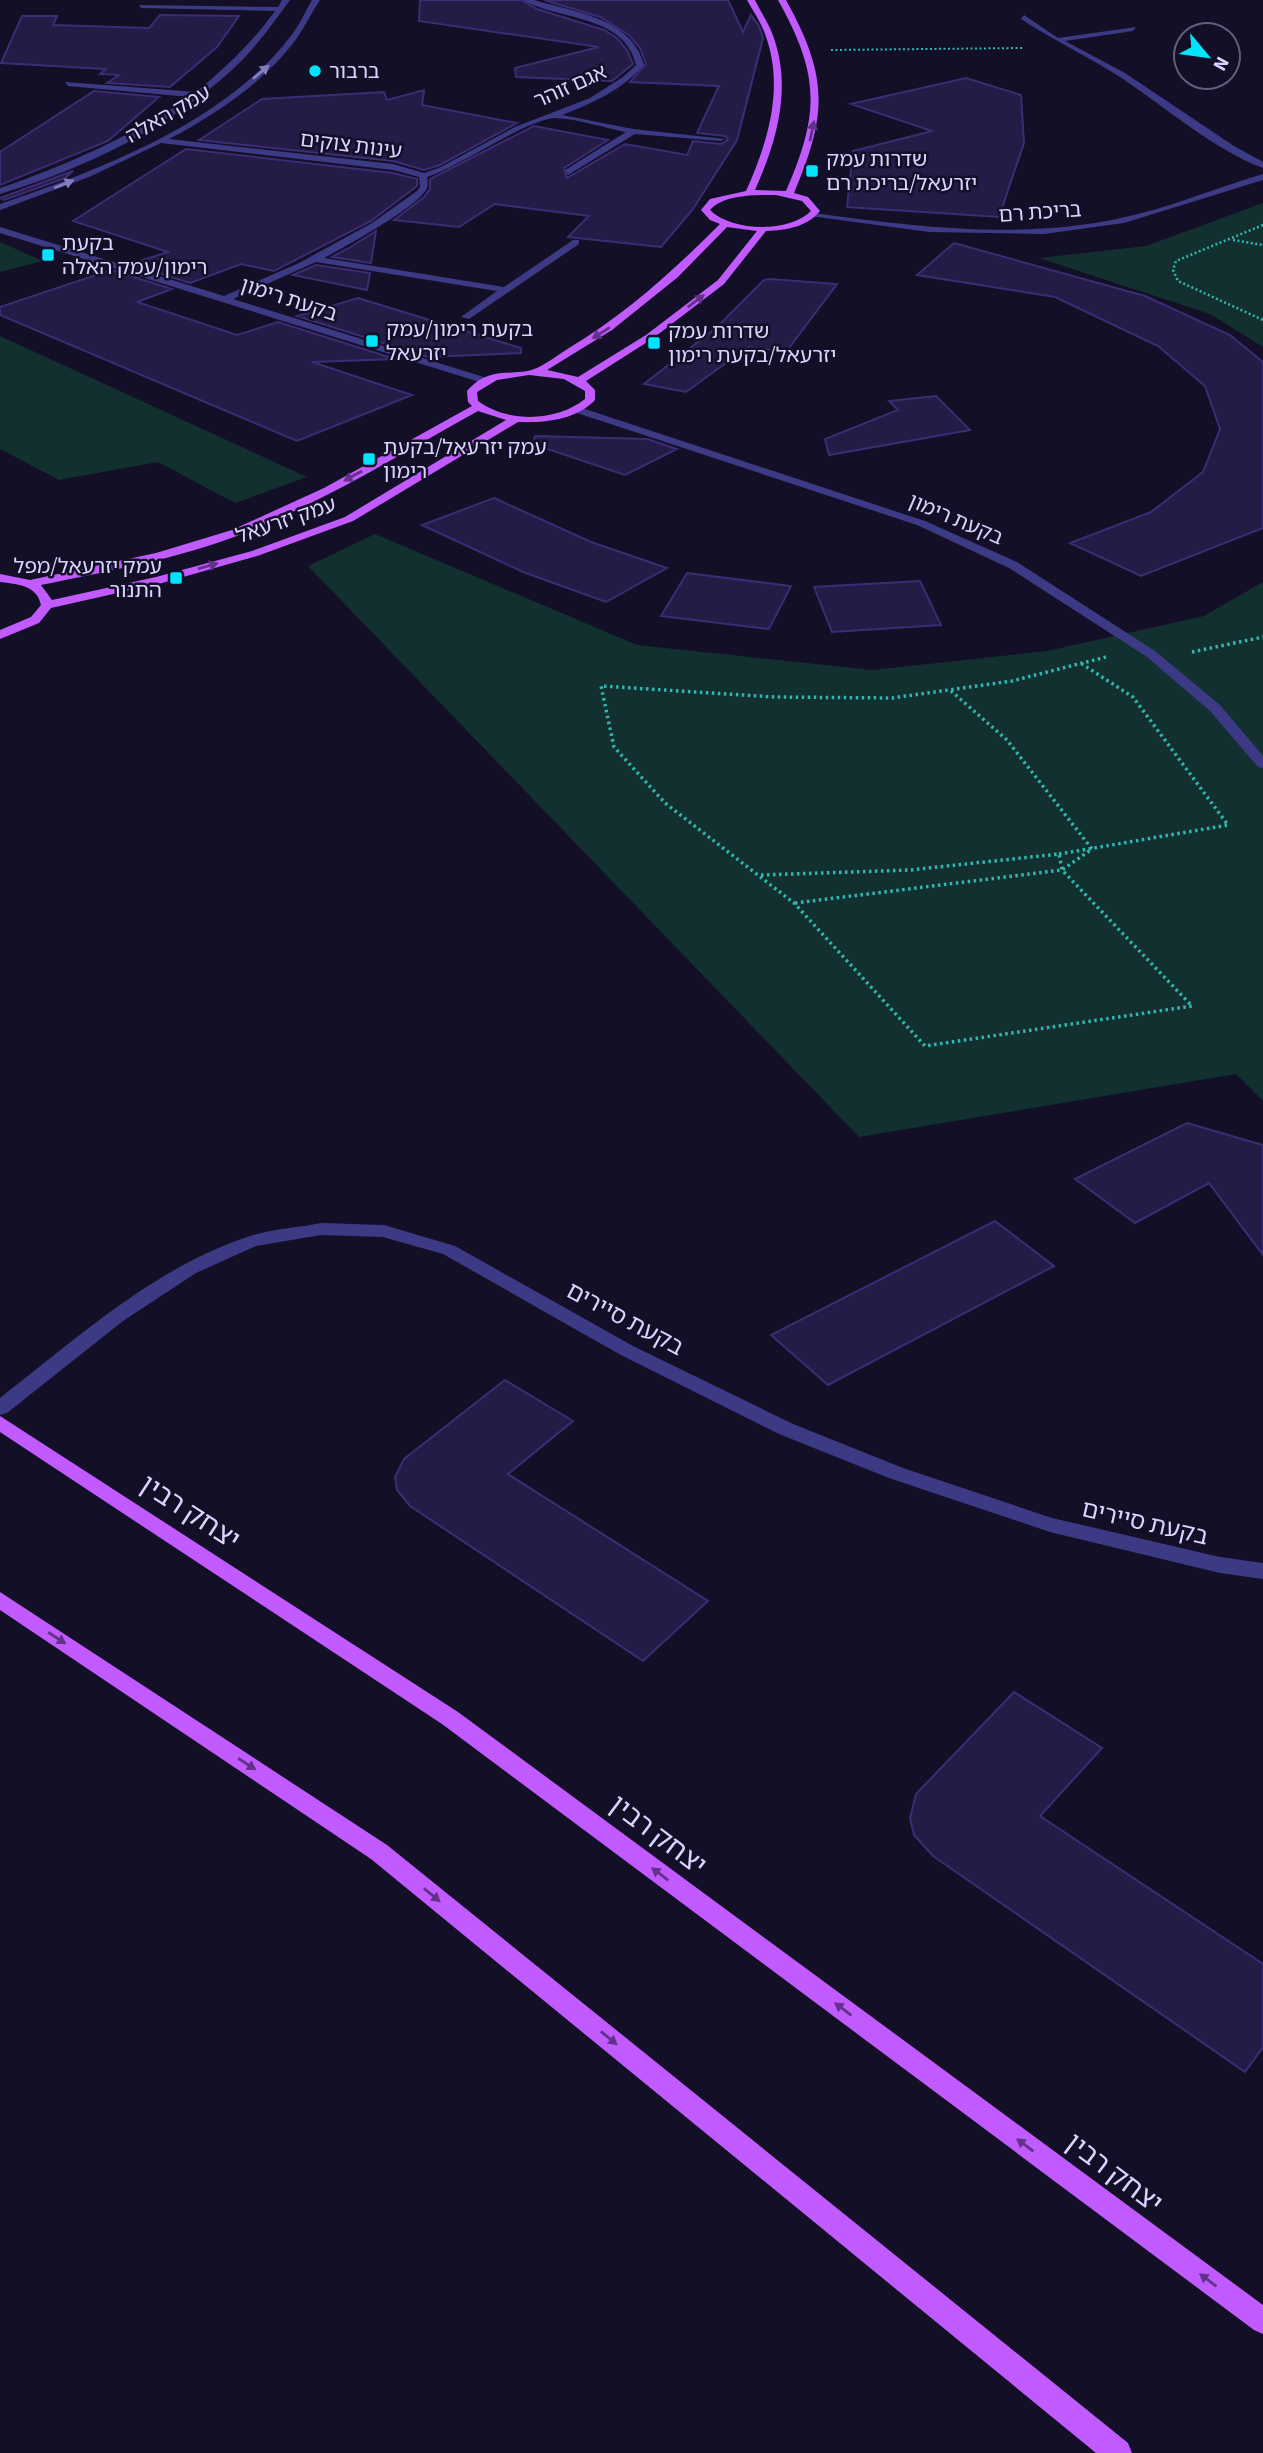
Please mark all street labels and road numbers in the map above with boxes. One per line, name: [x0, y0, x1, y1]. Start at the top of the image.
street label: אגם זוהר: [529, 57, 611, 115]
street label: עמק האלה: [120, 77, 216, 151]
street label: עינות צוקים: [298, 124, 404, 166]
street label: בריכת רם: [997, 194, 1083, 230]
street label: בקעת רימון: [237, 269, 341, 329]
street label: בקעת רימון: [904, 486, 1008, 552]
street label: עמק יזרעאל: [232, 489, 340, 551]
street label: בקעת סיירים: [560, 1273, 690, 1365]
street label: יצחק רבין: [132, 1465, 248, 1559]
street label: בקעת סיירים: [1078, 1491, 1212, 1555]
street label: יצחק רבין: [601, 1785, 715, 1885]
street label: יצחק רבין: [1057, 2123, 1171, 2223]

